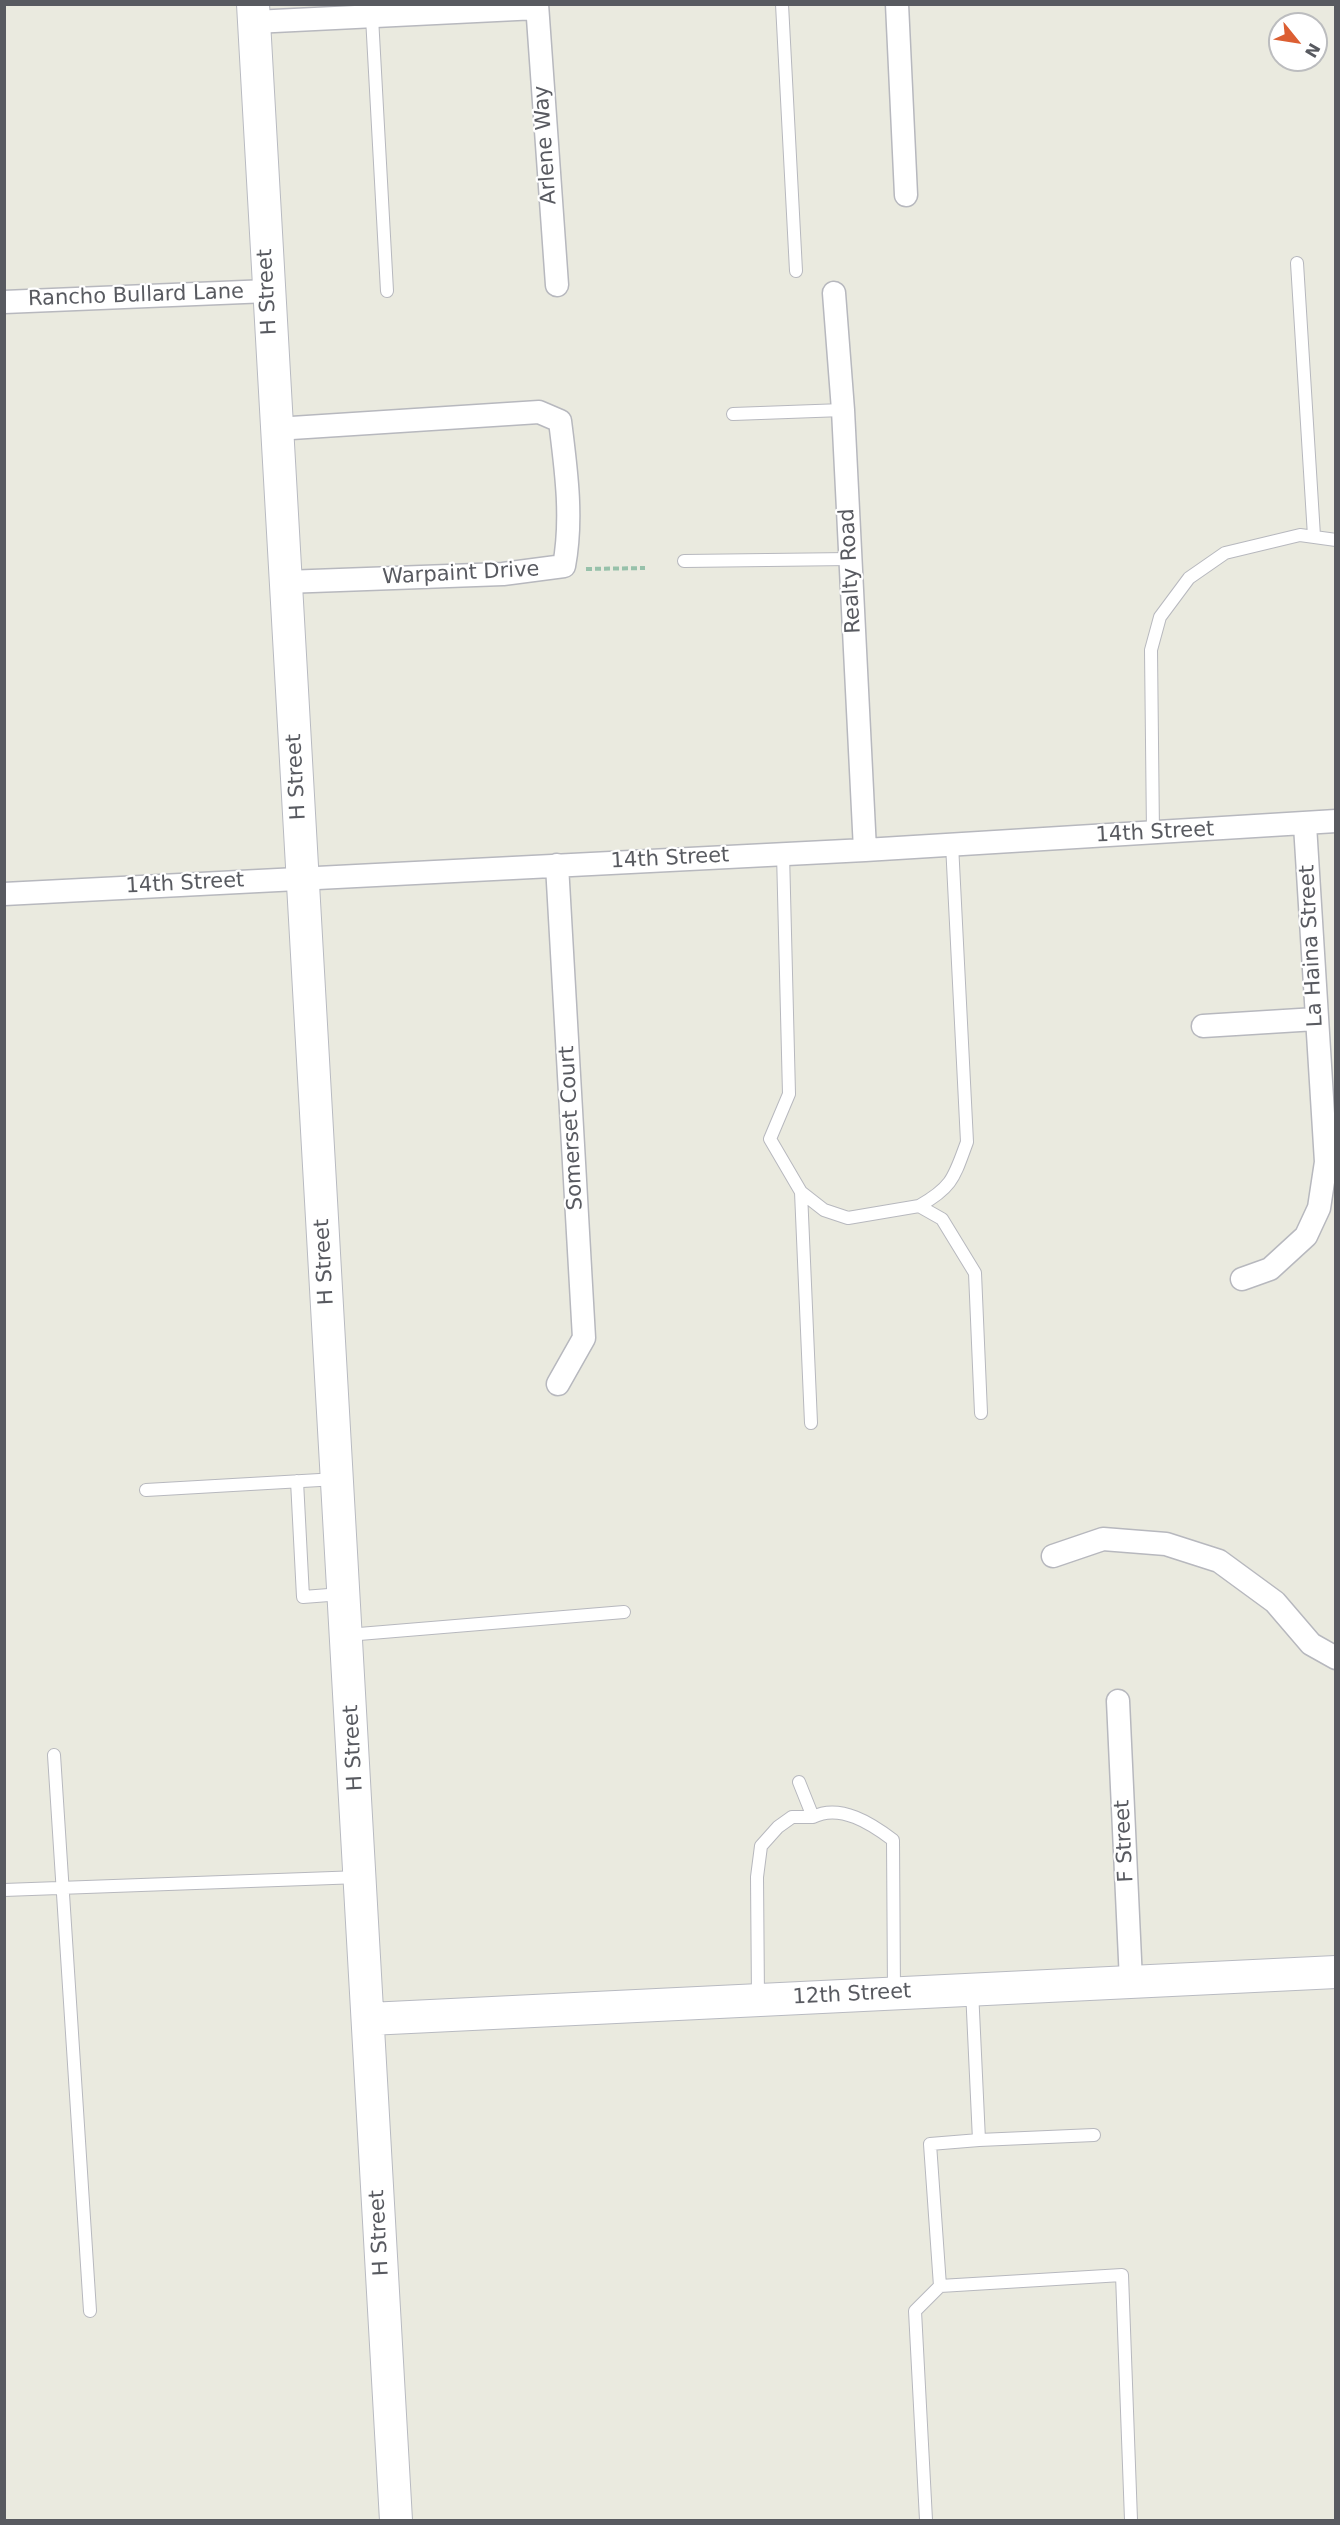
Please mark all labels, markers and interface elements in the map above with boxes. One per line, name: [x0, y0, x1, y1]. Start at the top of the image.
north arrow: [1268, 12, 1328, 72]
text: N: [1301, 40, 1324, 61]
street label: Arlene Way: [529, 85, 563, 205]
street label: H Street: [253, 248, 283, 336]
street label: Rancho Bullard Lane: [28, 280, 244, 312]
street label: Realty Road: [835, 508, 867, 634]
street label: Warpaint Drive: [382, 557, 540, 591]
street label: H Street: [282, 733, 312, 821]
street label: 14th Street: [1095, 817, 1215, 849]
street label: 14th Street: [610, 843, 730, 875]
street label: La Haina Street: [1295, 864, 1329, 1028]
street label: 14th Street: [125, 868, 245, 900]
street label: Somerset Court: [555, 1045, 589, 1211]
street label: H Street: [310, 1218, 340, 1306]
street label: H Street: [339, 1704, 369, 1792]
street label: F Street: [1110, 1799, 1140, 1883]
street label: 12th Street: [792, 1979, 912, 2011]
street label: H Street: [365, 2189, 395, 2277]

